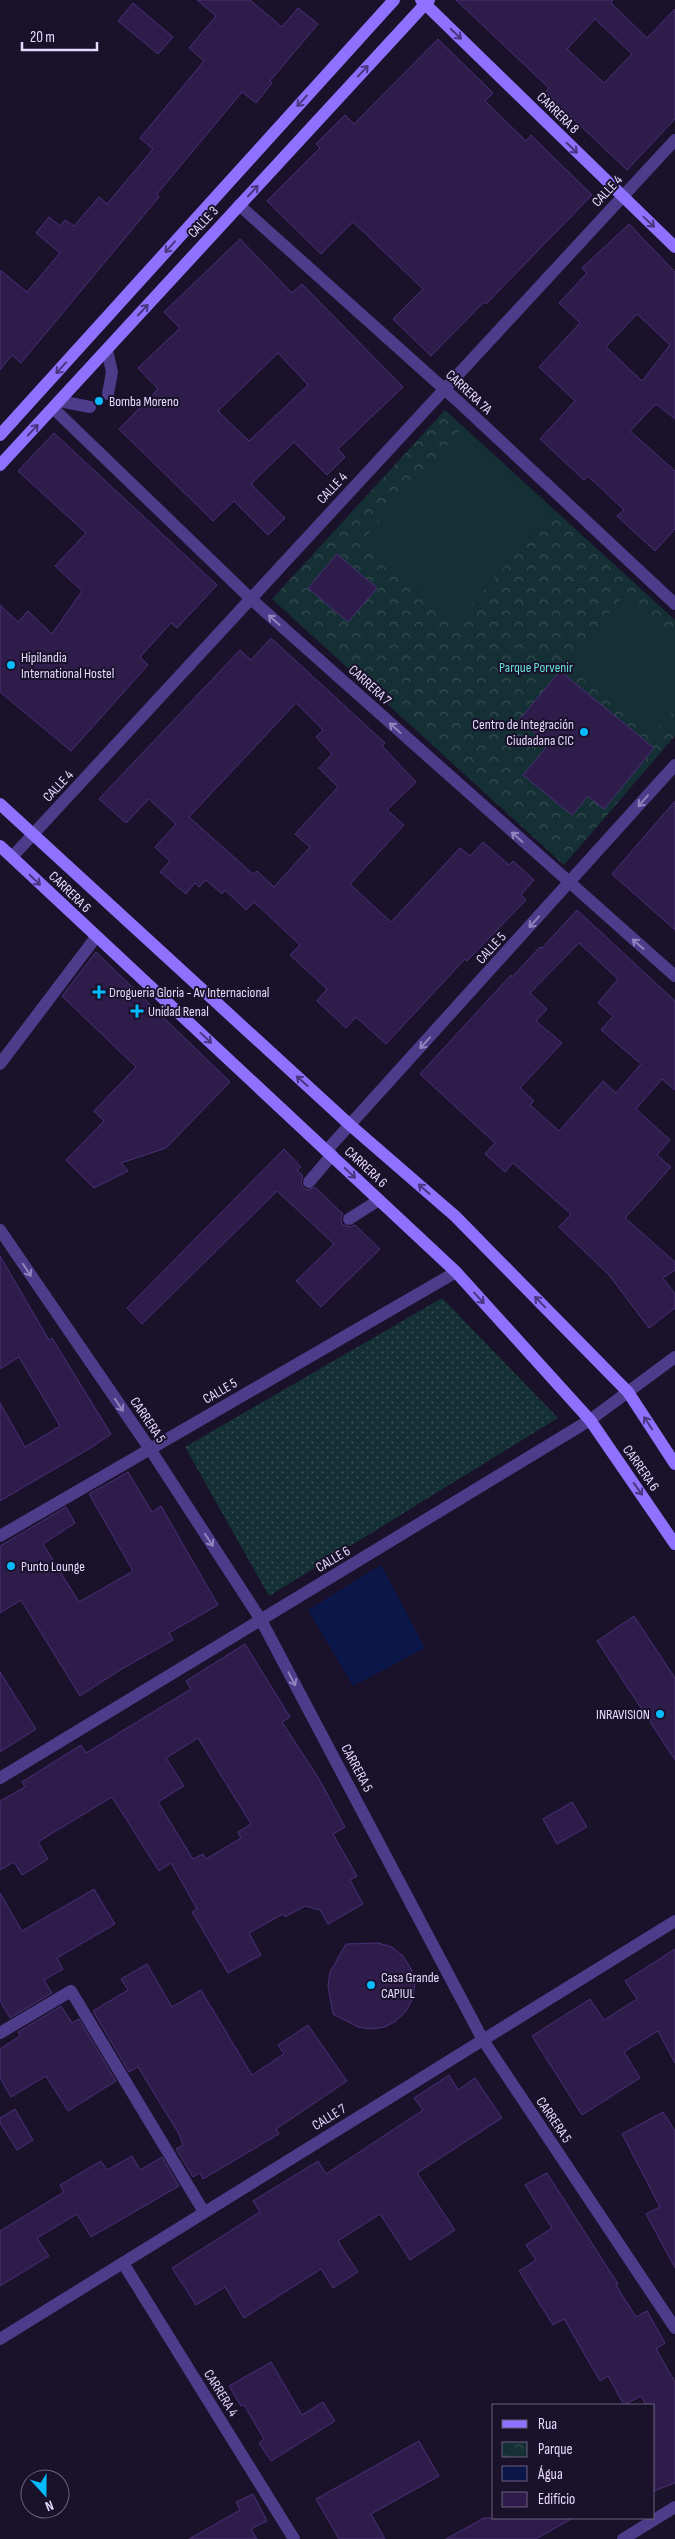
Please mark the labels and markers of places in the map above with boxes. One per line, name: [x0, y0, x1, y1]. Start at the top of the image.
place label: Bomba Moreno: [109, 393, 179, 410]
marker: Bomba Moreno: [93, 395, 105, 407]
place label: Hipilandia International Hostel: [21, 649, 114, 682]
marker: Hipilandia International Hostel: [5, 659, 17, 671]
place label: Centro de Integración Ciudadana CIC: [472, 716, 574, 749]
marker: Centro de Integración Ciudadana CIC: [578, 726, 590, 738]
place label: Drogueria Gloria - Av Internacional: [109, 984, 269, 1001]
marker: Drogueria Gloria - Av Internacional: [93, 986, 105, 998]
place label: Unidad Renal: [148, 1003, 209, 1020]
marker: Unidad Renal: [130, 1004, 144, 1018]
place label: Punto Lounge: [21, 1558, 85, 1575]
marker: Punto Lounge: [5, 1560, 17, 1572]
place label: INRAVISION: [596, 1706, 650, 1723]
marker: INRAVISION: [654, 1708, 666, 1720]
place label: Casa Grande CAPIUL: [381, 1969, 439, 2002]
marker: Casa Grande CAPIUL: [365, 1979, 377, 1991]

